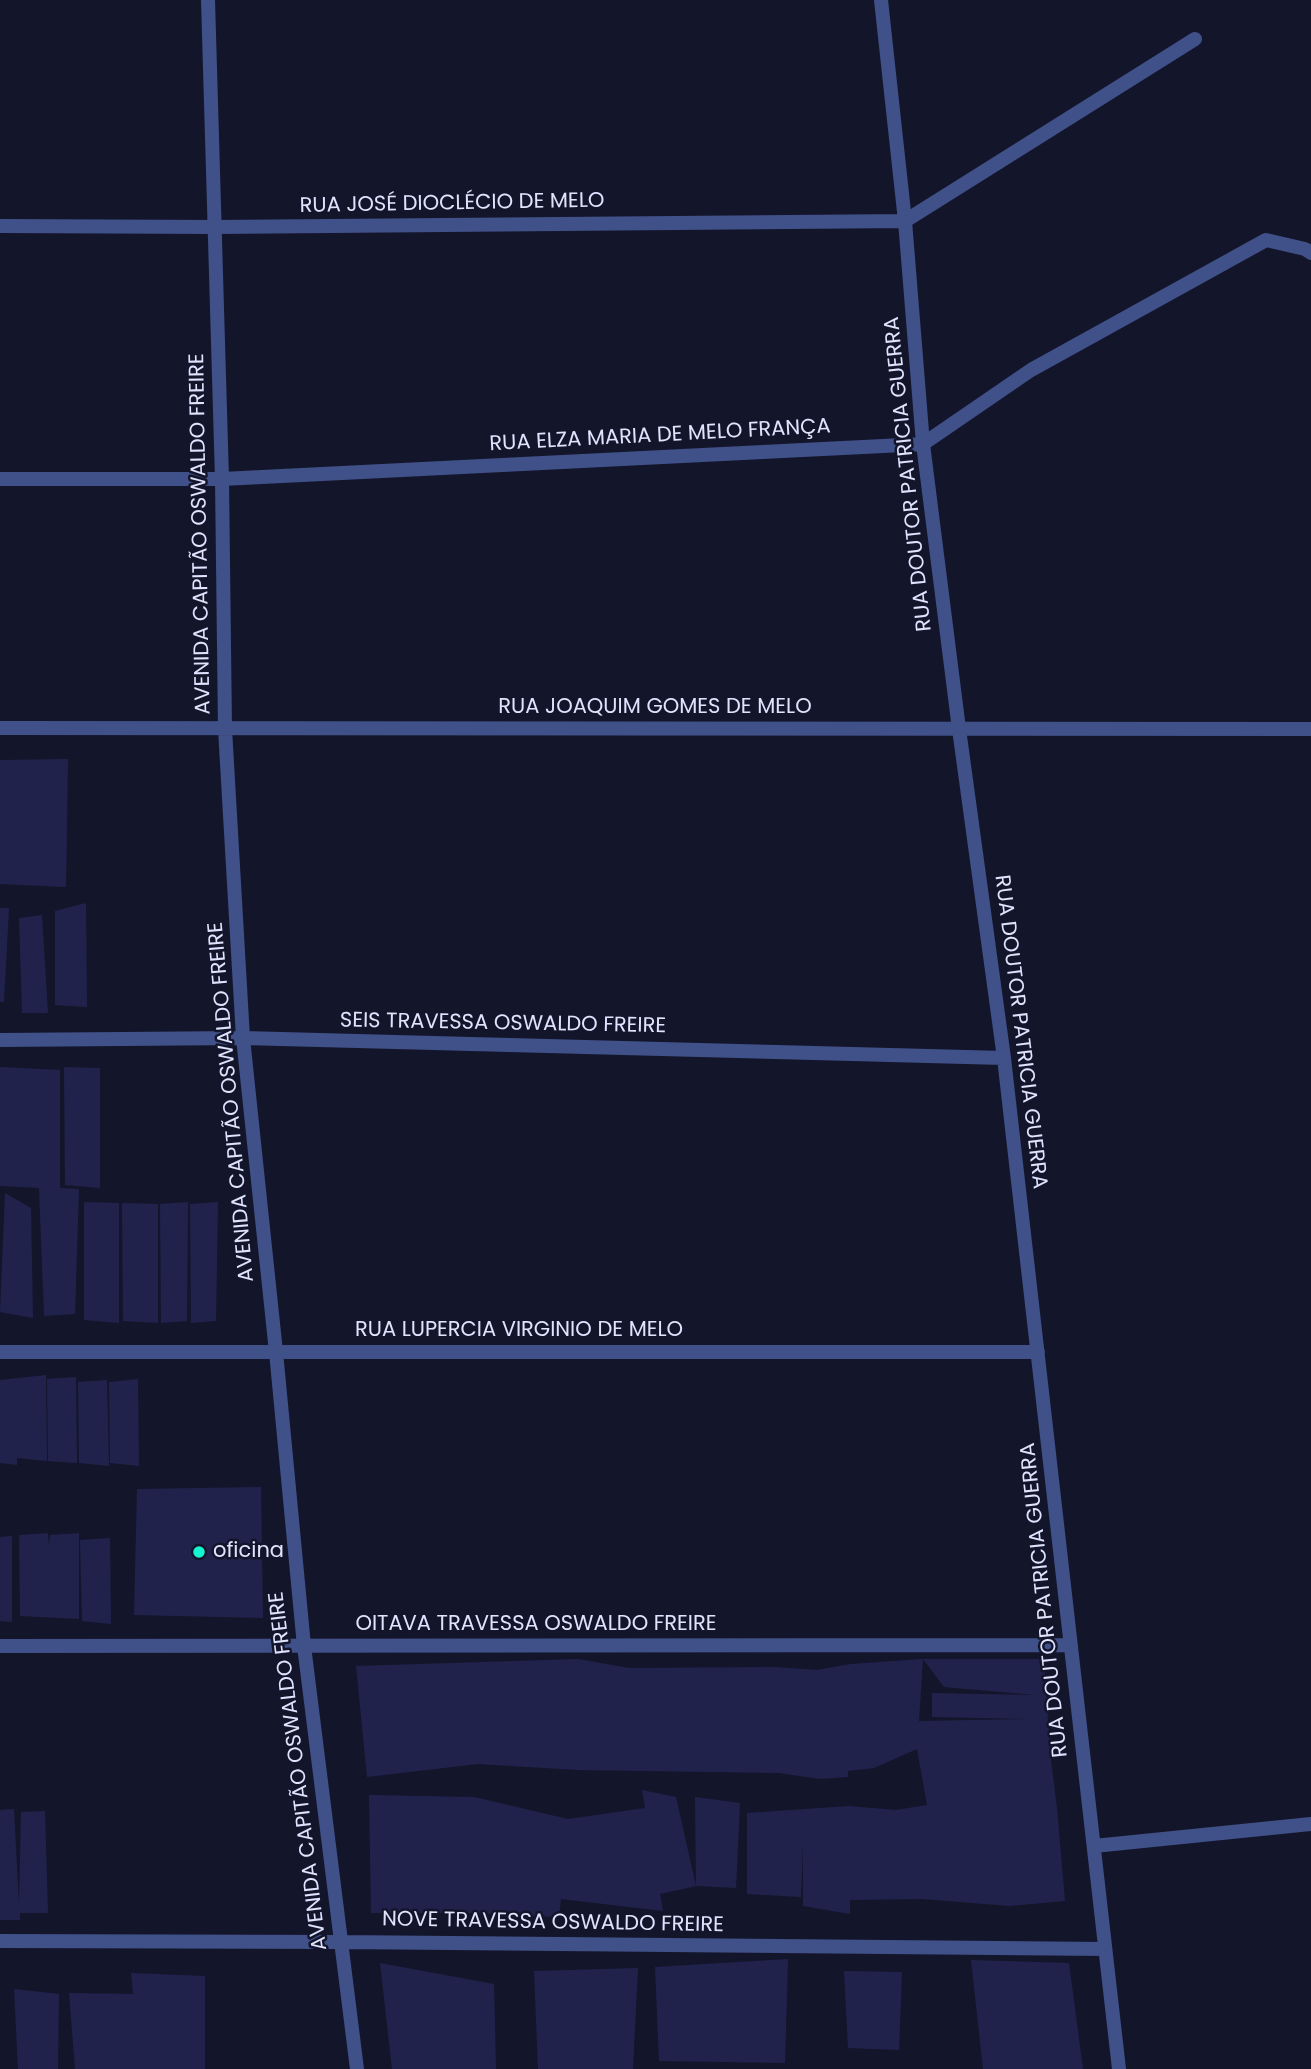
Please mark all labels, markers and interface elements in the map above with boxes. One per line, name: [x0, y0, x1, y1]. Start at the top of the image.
street label: RUA JOSÉ DIOCLÉCIO DE MELO: [299, 189, 605, 219]
street label: RUA DOUTOR PATRICIA GUERRA: [880, 315, 938, 633]
street label: AVENIDA CAPITÃO OSWALDO FREIRE: [185, 353, 217, 715]
street label: RUA ELZA MARIA DE MELO FRANÇA: [489, 414, 831, 458]
street label: RUA JOAQUIM GOMES DE MELO: [498, 695, 812, 721]
street label: RUA DOUTOR PATRICIA GUERRA: [988, 874, 1052, 1190]
street label: AVENIDA CAPITÃO OSWALDO FREIRE: [204, 921, 260, 1283]
street label: SEIS TRAVESSA OSWALDO FREIRE: [340, 1009, 666, 1039]
street label: RUA LUPERCIA VIRGINIO DE MELO: [355, 1318, 683, 1344]
street label: RUA DOUTOR PATRICIA GUERRA: [1016, 1441, 1074, 1759]
place label: oficina: [213, 1539, 284, 1565]
marker: oficina: [191, 1544, 207, 1560]
street label: AVENIDA CAPITÃO OSWALDO FREIRE: [264, 1590, 334, 1952]
street label: OITAVA TRAVESSA OSWALDO FREIRE: [355, 1612, 717, 1638]
street label: NOVE TRAVESSA OSWALDO FREIRE: [382, 1907, 724, 1939]

